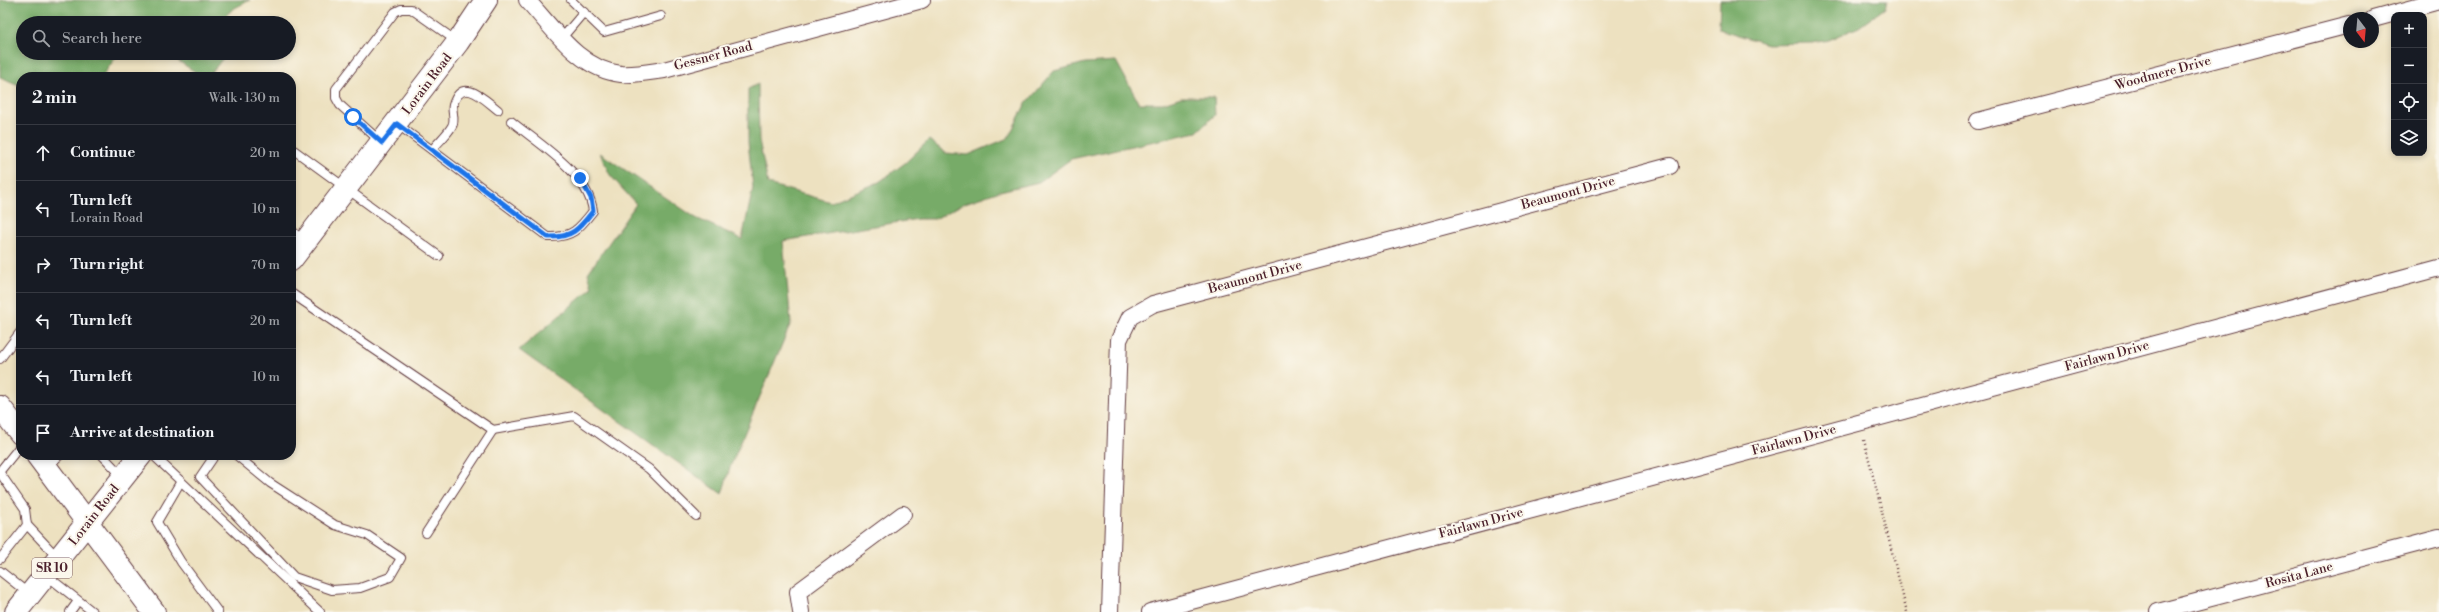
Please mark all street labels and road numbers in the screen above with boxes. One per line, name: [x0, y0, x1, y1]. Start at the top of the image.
street label: Gessner Road: [672, 38, 754, 74]
street label: Lorain Road: [399, 50, 456, 118]
street label: Woodmere Drive: [2112, 52, 2213, 94]
street label: Beaumont Drive: [1518, 173, 1617, 213]
street label: Beaumont Drive: [1205, 257, 1304, 297]
street label: Fairlawn Drive: [2063, 337, 2151, 375]
street label: Fairlawn Drive: [1750, 421, 1838, 459]
street label: Lorain Road: [65, 481, 123, 549]
street label: Fairlawn Drive: [1437, 504, 1525, 542]
road number: SR 10: [32, 558, 72, 578]
street label: Rosita Lane: [2263, 558, 2335, 592]

